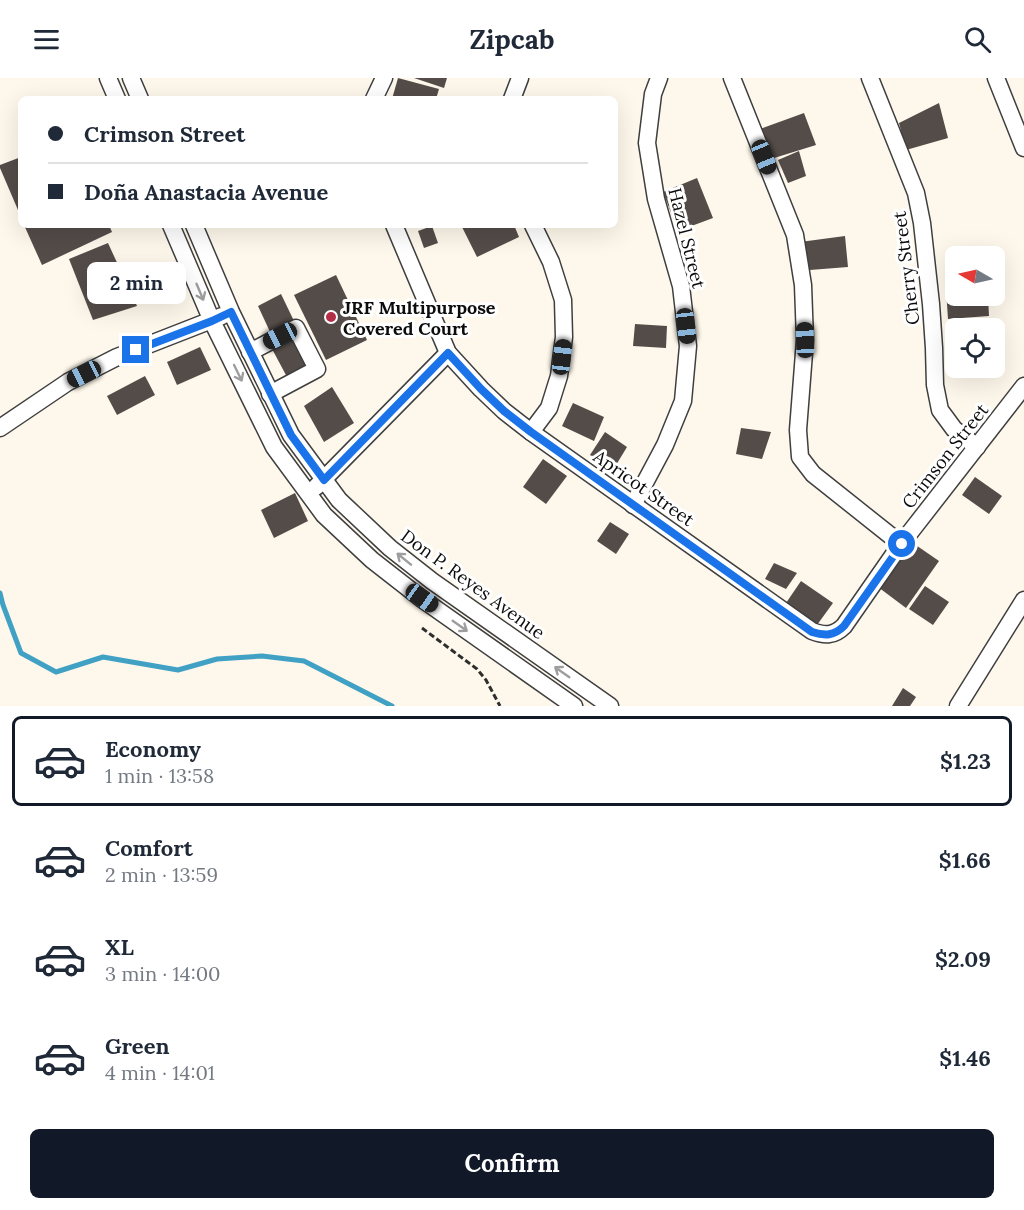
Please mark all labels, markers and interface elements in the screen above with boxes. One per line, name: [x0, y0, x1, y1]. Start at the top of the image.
text: Zipcab: [470, 22, 554, 56]
icon: menu: [30, 23, 63, 56]
icon: search: [961, 23, 994, 56]
text: Crimson Street: [84, 120, 245, 148]
car: [749, 137, 779, 177]
text: Doña Anastacia Avenue: [84, 178, 328, 206]
street label: Hazel Street: [663, 185, 711, 291]
street label: Cherry Street: [888, 210, 924, 326]
north arrow: [945, 246, 1005, 306]
map controls: [945, 246, 1005, 378]
callout: 2 min: [86, 263, 186, 305]
text: 2 min: [110, 270, 163, 295]
one-way arrow: [195, 282, 206, 301]
place label: JRF Multipurpose Covered Court: [343, 296, 496, 340]
car: [675, 307, 697, 345]
marker: JRF Multipurpose Covered Court: [324, 310, 338, 324]
button: locate: [945, 318, 1005, 378]
car: [260, 320, 300, 352]
car: [795, 322, 815, 358]
route end: [122, 336, 149, 363]
car: [551, 338, 573, 376]
car: [64, 358, 104, 390]
one-way arrow: [232, 364, 244, 382]
street label: Crimson Street: [897, 399, 993, 513]
street label: Apricot Street: [588, 444, 699, 531]
street label: Don P. Reyes Avenue: [397, 524, 550, 644]
route start: [888, 530, 915, 557]
one-way arrow: [397, 552, 412, 566]
car: [402, 580, 442, 616]
one-way arrow: [451, 620, 468, 632]
one-way arrow: [555, 666, 571, 679]
icon: car: [33, 734, 87, 788]
text: Economy: [105, 735, 201, 763]
text: $1.23: [940, 747, 991, 775]
text: 1 min · 13:58: [105, 763, 214, 788]
icon: car: [33, 833, 87, 887]
text: Comfort: [105, 834, 193, 862]
text: $1.66: [939, 846, 991, 874]
text: 2 min · 13:59: [105, 862, 218, 887]
icon: car: [33, 932, 87, 986]
text: XL: [105, 933, 134, 961]
text: $2.09: [935, 945, 991, 973]
text: 3 min · 14:00: [105, 961, 221, 986]
icon: car: [33, 1031, 87, 1085]
text: Green: [105, 1032, 170, 1060]
text: $1.46: [939, 1044, 991, 1072]
text: 4 min · 14:01: [105, 1060, 215, 1085]
button: Confirm: [30, 1129, 994, 1198]

